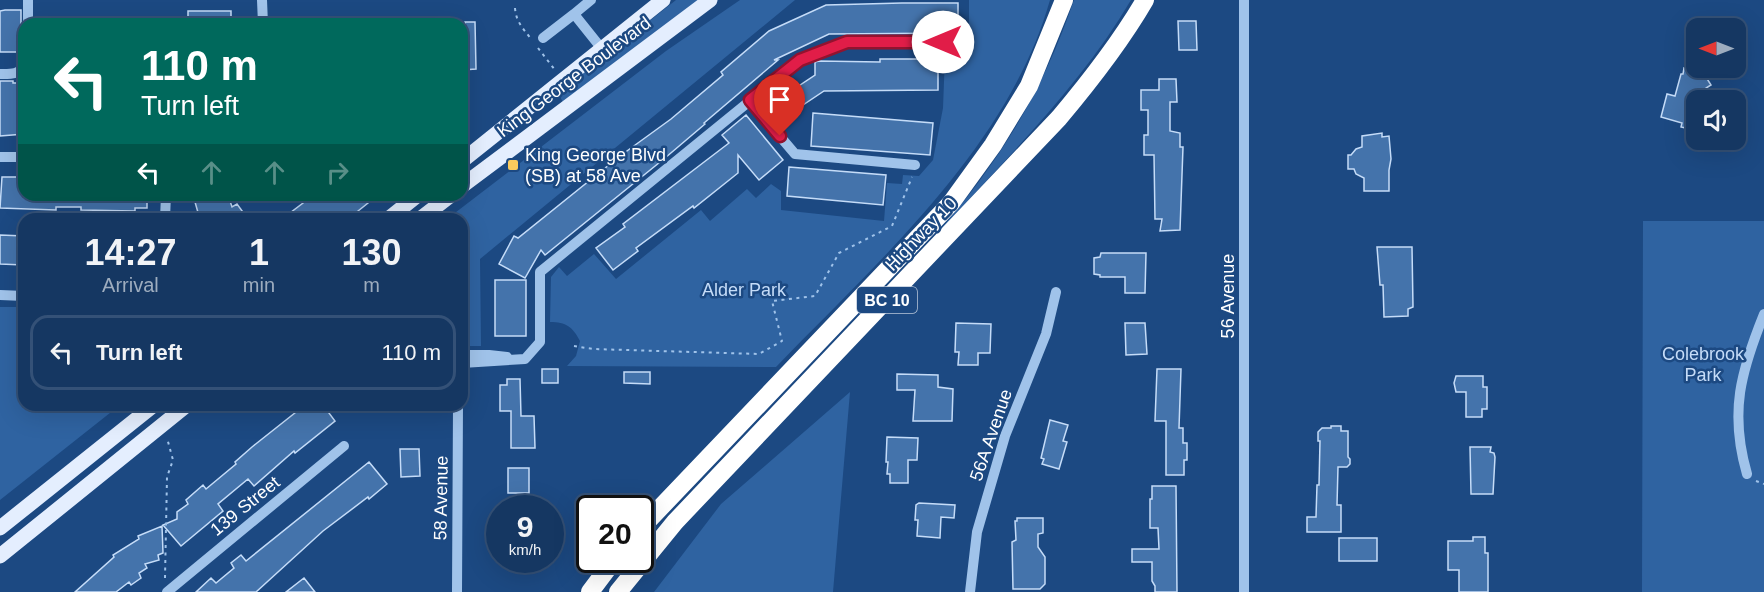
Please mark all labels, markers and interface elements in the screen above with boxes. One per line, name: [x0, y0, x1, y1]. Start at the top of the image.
position arrow: [911, 10, 975, 74]
street label: King George Boulevard: [493, 13, 655, 141]
north arrow: [1686, 18, 1746, 78]
map controls: [1686, 18, 1746, 150]
icon: left: [42, 42, 120, 120]
text: 110 m: [141, 42, 258, 89]
pin: [754, 74, 805, 136]
icon: arrive: [763, 83, 796, 116]
button: sound: [1686, 90, 1746, 150]
text: Turn left: [141, 91, 239, 121]
place label: King George Blvd (SB) at 58 Ave: [525, 145, 666, 186]
icon: left: [132, 156, 165, 189]
icon: ahead: [195, 156, 228, 189]
icon: ahead: [258, 156, 291, 189]
icon: right: [321, 156, 354, 189]
marker: King George Blvd (SB) at 58 Ave: [506, 158, 520, 172]
street label: Highway 10: [881, 193, 961, 275]
text: 14:27: [84, 232, 176, 273]
text: 1: [249, 232, 269, 273]
text: 130: [341, 232, 402, 273]
street label: 56 Avenue: [1218, 254, 1238, 338]
text: Arrival: [102, 274, 159, 296]
text: min: [243, 274, 275, 296]
text: m: [363, 274, 380, 296]
park label: Alder Park: [702, 280, 787, 300]
road number: BC 10: [857, 287, 917, 313]
icon: left: [45, 336, 78, 369]
text: Turn left: [96, 340, 182, 365]
text: 110 m: [381, 340, 441, 365]
park label: Colebrook Park: [1662, 344, 1745, 385]
street label: 56A Avenue: [966, 386, 1016, 484]
street label: 58 Avenue: [430, 455, 452, 541]
street label: 139 Street: [206, 472, 284, 540]
speed limit sign: 20: [576, 495, 654, 573]
text: 9: [517, 510, 533, 543]
text: km/h: [509, 541, 541, 558]

